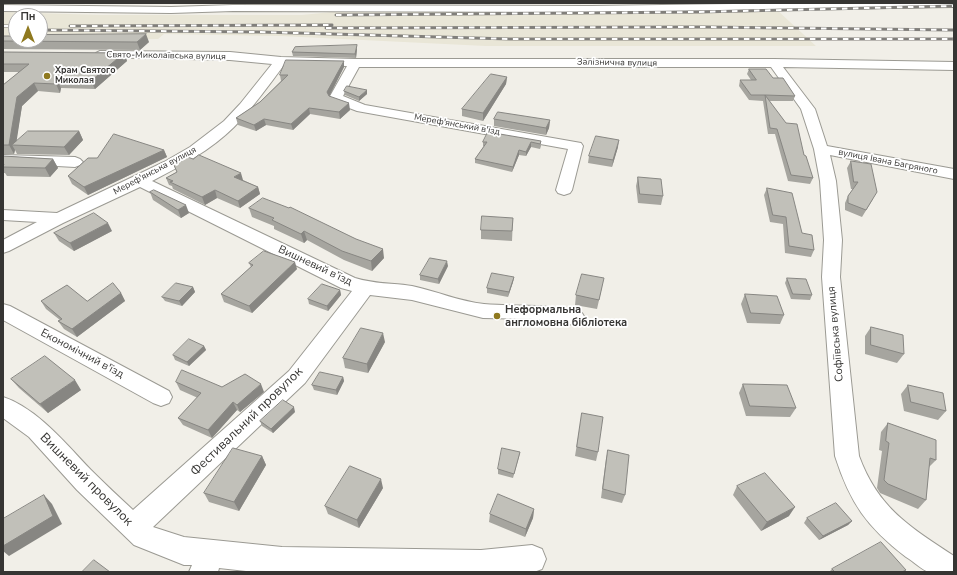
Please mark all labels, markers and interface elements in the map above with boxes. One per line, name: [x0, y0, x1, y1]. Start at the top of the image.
north arrow: [8, 8, 48, 48]
text: Пн: [20, 9, 36, 24]
street label: Свято-Миколаївська вулиця: [106, 50, 226, 62]
street label: Залізнична вулиця: [577, 57, 657, 69]
place label: Храм Святого Миколая: [55, 66, 115, 87]
marker: Храм Святого Миколая: [42, 71, 52, 81]
street label: Мереф'янський в'їзд: [413, 112, 501, 138]
street label: Мереф'янська вулиця: [112, 145, 198, 197]
street label: вулиця Івана Багряного: [837, 147, 939, 177]
street label: Вишневий в’їзд: [276, 243, 354, 289]
street label: Софіївська вулиця: [825, 286, 847, 382]
place label: Неформальна англомовна бібліотека: [505, 303, 627, 329]
marker: Неформальна англомовна бібліотека: [492, 311, 502, 321]
street label: Економічний в'їзд: [38, 326, 126, 382]
street label: Фестивальний провулок: [188, 364, 306, 480]
street label: Вишневий провулок: [36, 430, 136, 530]

